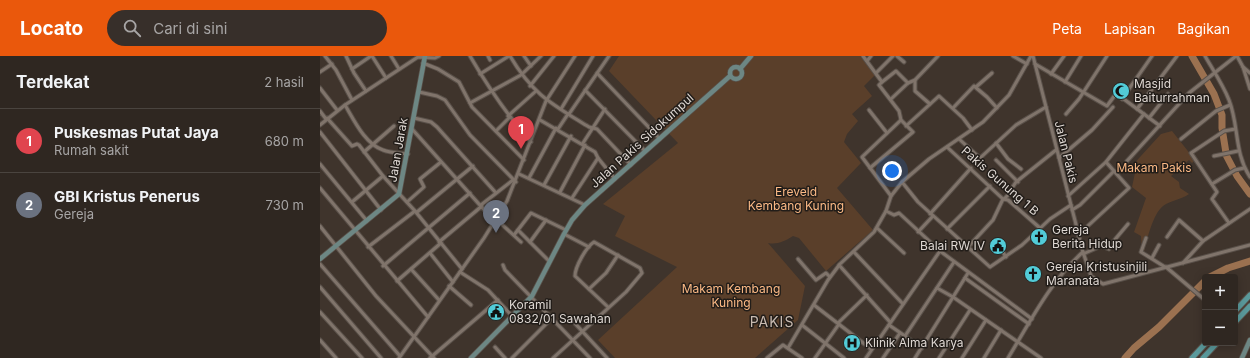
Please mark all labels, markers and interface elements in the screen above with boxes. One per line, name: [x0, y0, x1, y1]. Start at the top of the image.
search box: [107, 10, 387, 46]
text: Locato: [20, 17, 83, 40]
icon: search: [121, 17, 143, 39]
text: Cari di sini: [153, 19, 227, 38]
text: Peta: [1052, 20, 1082, 37]
text: Lapisan: [1104, 20, 1155, 37]
text: Bagikan: [1177, 20, 1230, 37]
text: Terdekat: [16, 72, 89, 92]
text: 2 hasil: [264, 74, 304, 90]
place label: Masjid Baiturrahman: [1134, 76, 1210, 105]
mosque icon: Masjid Baiturrahman: [1111, 81, 1131, 101]
street label: Jalan Pakis Sidokumpul: [587, 90, 696, 191]
street label: Jalan Jarak: [384, 116, 411, 183]
pin: 1: [508, 116, 534, 149]
street label: Jalan Pakis: [1051, 119, 1081, 185]
text: Puskesmas Putat Jaya: [54, 123, 219, 142]
text: 1: [26, 133, 32, 149]
text: 680 m: [265, 133, 304, 149]
text: Rumah sakit: [54, 142, 129, 158]
street label: Pakis Gunung 1 B: [959, 143, 1042, 218]
park label: Makam Pakis: [1116, 160, 1192, 175]
your location: [882, 161, 902, 181]
park label: Ereveld Kembang Kuning: [748, 184, 844, 213]
text: GBI Kristus Penerus: [54, 187, 200, 206]
text: 2: [25, 197, 33, 213]
text: 730 m: [266, 197, 304, 213]
pin: 2: [483, 200, 509, 233]
text: Gereja: [54, 206, 94, 222]
place label: Gereja Berita Hidup: [1052, 222, 1122, 251]
church icon: Gereja Berita Hidup: [1029, 227, 1049, 247]
public building icon: Balai RW IV: [988, 236, 1008, 256]
place label: Balai RW IV: [920, 238, 985, 253]
place label: Gereja Kristusinjili Maranata: [1046, 259, 1147, 288]
church icon: Gereja Kristusinjili Maranata: [1023, 264, 1043, 284]
map controls: [1202, 274, 1238, 346]
button: +: [1202, 274, 1238, 310]
park label: Makam Kembang Kuning: [682, 281, 780, 310]
place label: Koramil 0832/01 Sawahan: [509, 297, 611, 326]
public building icon: Koramil 0832/01 Sawahan: [486, 302, 506, 322]
button: −: [1202, 310, 1238, 346]
district label: PAKIS: [750, 313, 794, 330]
hospital icon: Klinik Alma Karya: [842, 333, 862, 353]
place label: Klinik Alma Karya: [865, 335, 964, 350]

